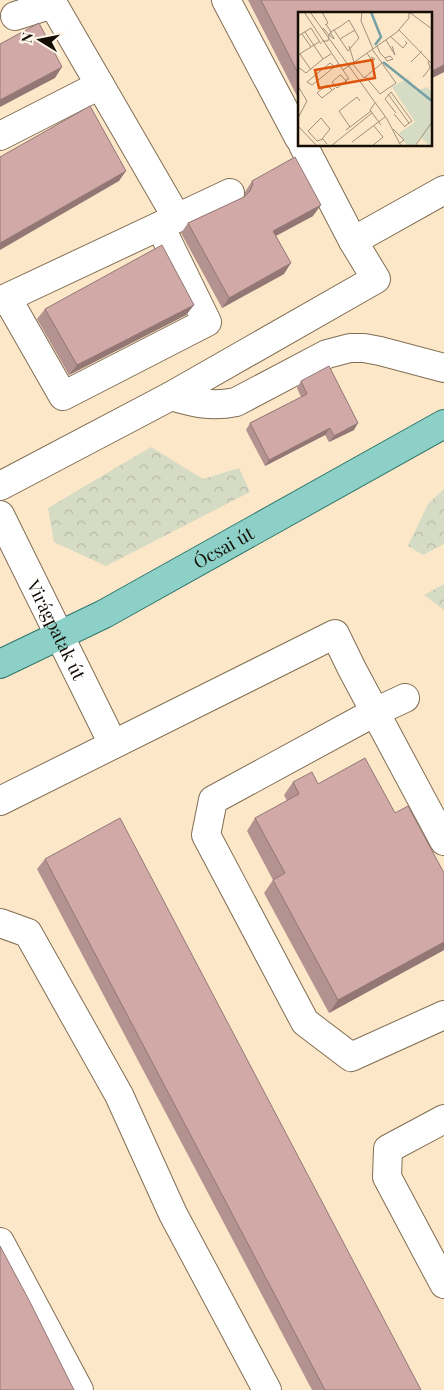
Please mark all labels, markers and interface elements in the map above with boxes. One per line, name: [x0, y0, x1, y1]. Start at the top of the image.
inset map: [298, 12, 432, 146]
north arrow: [15, 15, 65, 65]
text: N: [16, 31, 37, 44]
street label: Ócsai út: [189, 521, 258, 574]
street label: Virágpatak út: [21, 575, 92, 684]

